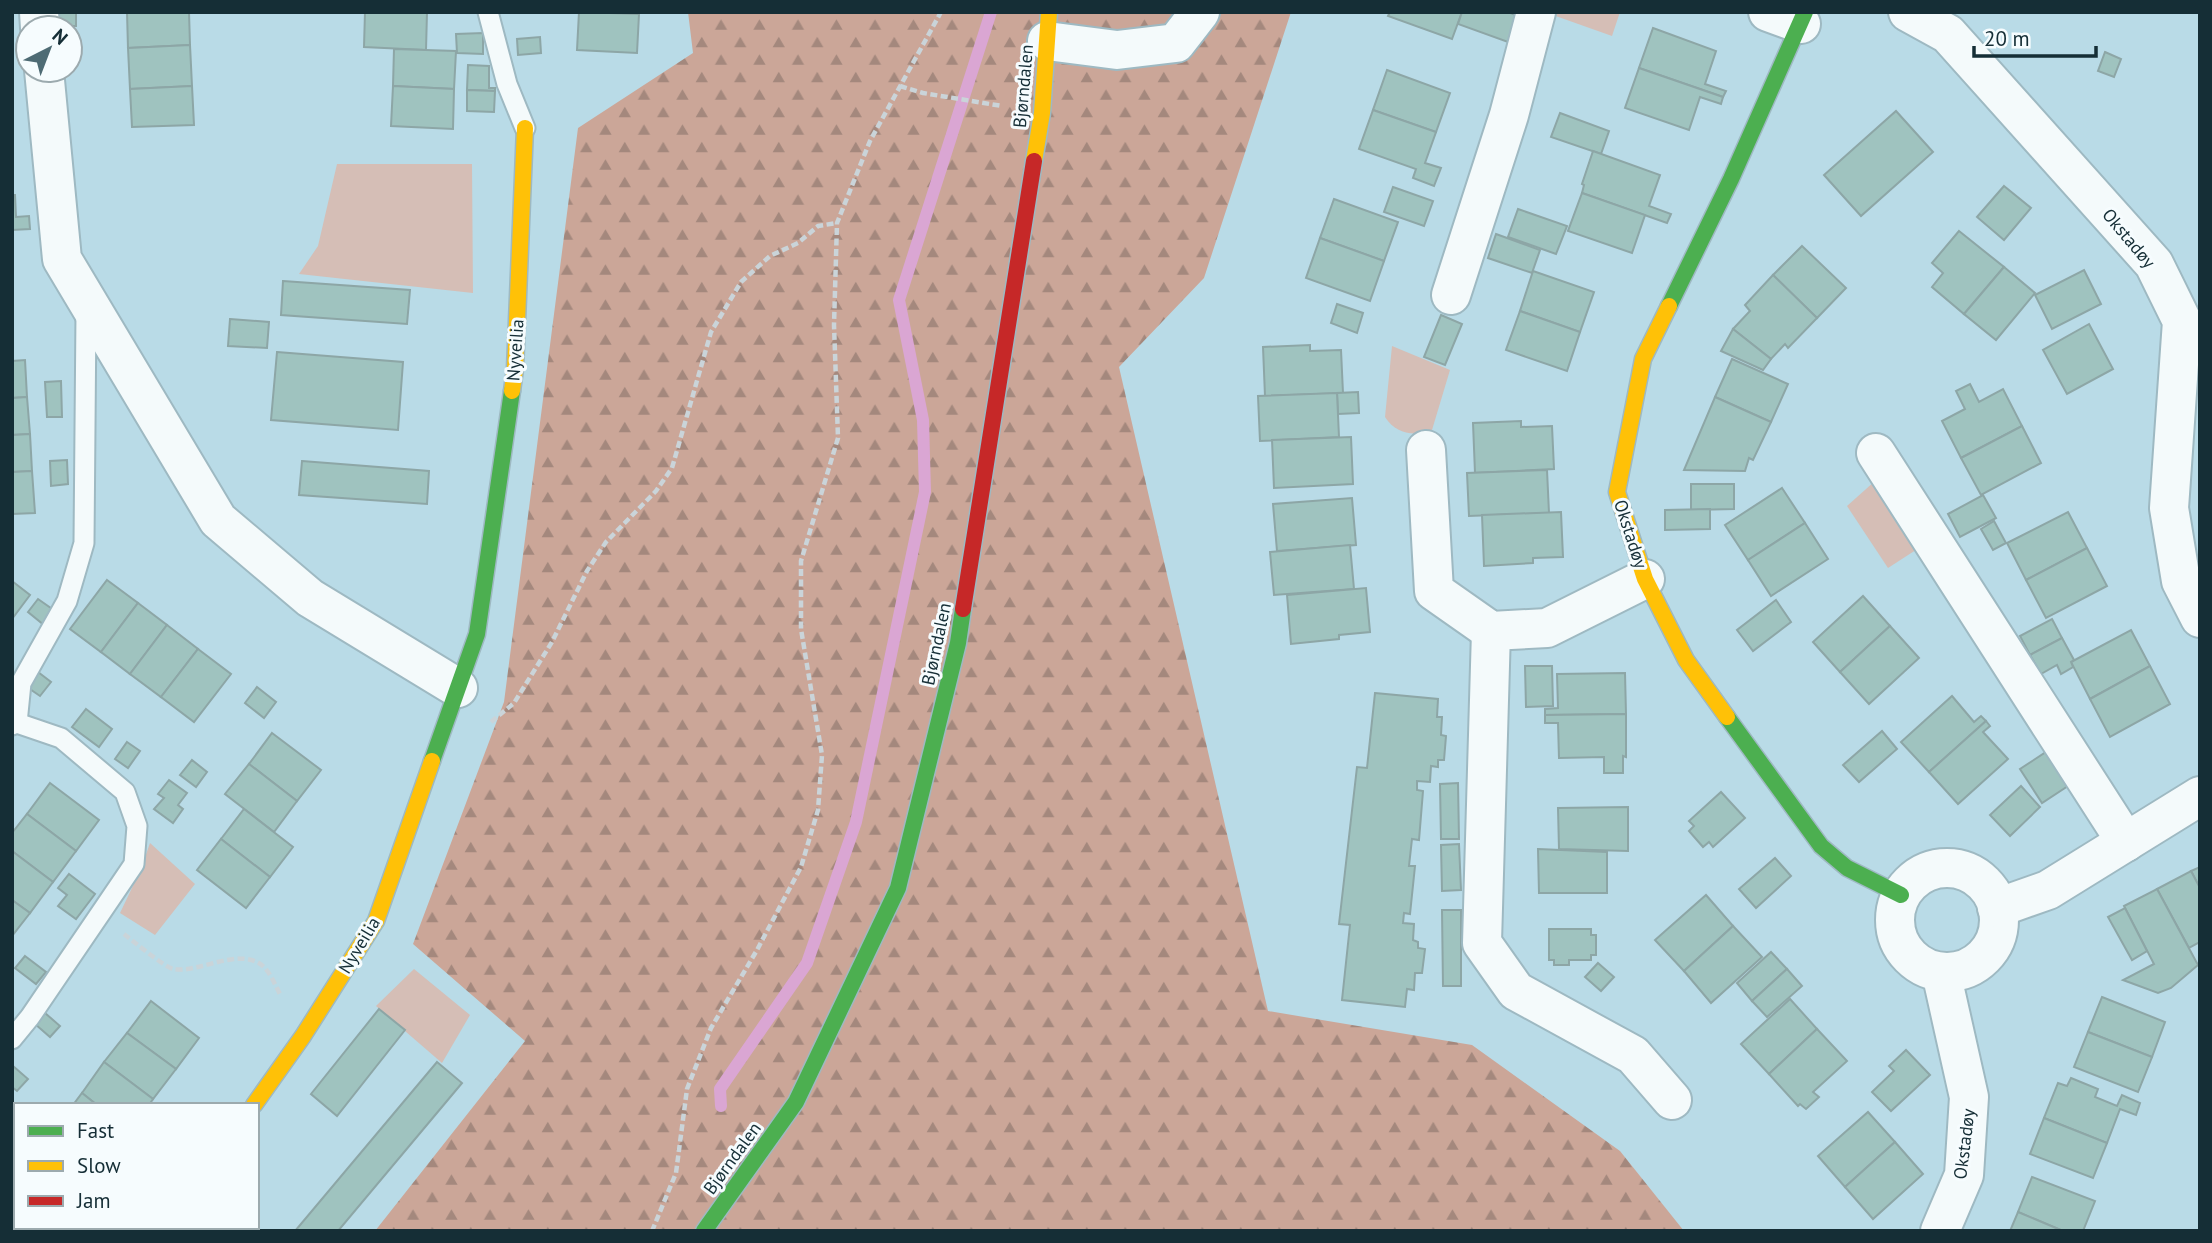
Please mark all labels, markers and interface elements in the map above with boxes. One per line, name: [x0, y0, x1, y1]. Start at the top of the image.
north arrow: [14, 14, 84, 84]
scale bar: [1974, 14, 2096, 58]
text: N: [48, 23, 73, 49]
text: 20 m: [1984, 25, 2030, 52]
street label: Bjørndalen: [1008, 43, 1038, 129]
street label: Okstadøy: [2097, 203, 2161, 273]
street label: Nyveilia: [501, 318, 529, 382]
street label: Okstadøy: [1609, 497, 1653, 572]
street label: Bjørndalen: [916, 601, 956, 687]
street label: Nyveilia: [333, 912, 385, 978]
legend: [14, 1103, 259, 1229]
street label: Okstadøy: [1948, 1107, 1980, 1181]
text: Fast: [77, 1117, 114, 1144]
street label: Bjørndalen: [698, 1117, 766, 1199]
text: Slow: [77, 1152, 121, 1179]
text: Jam: [76, 1187, 111, 1214]

